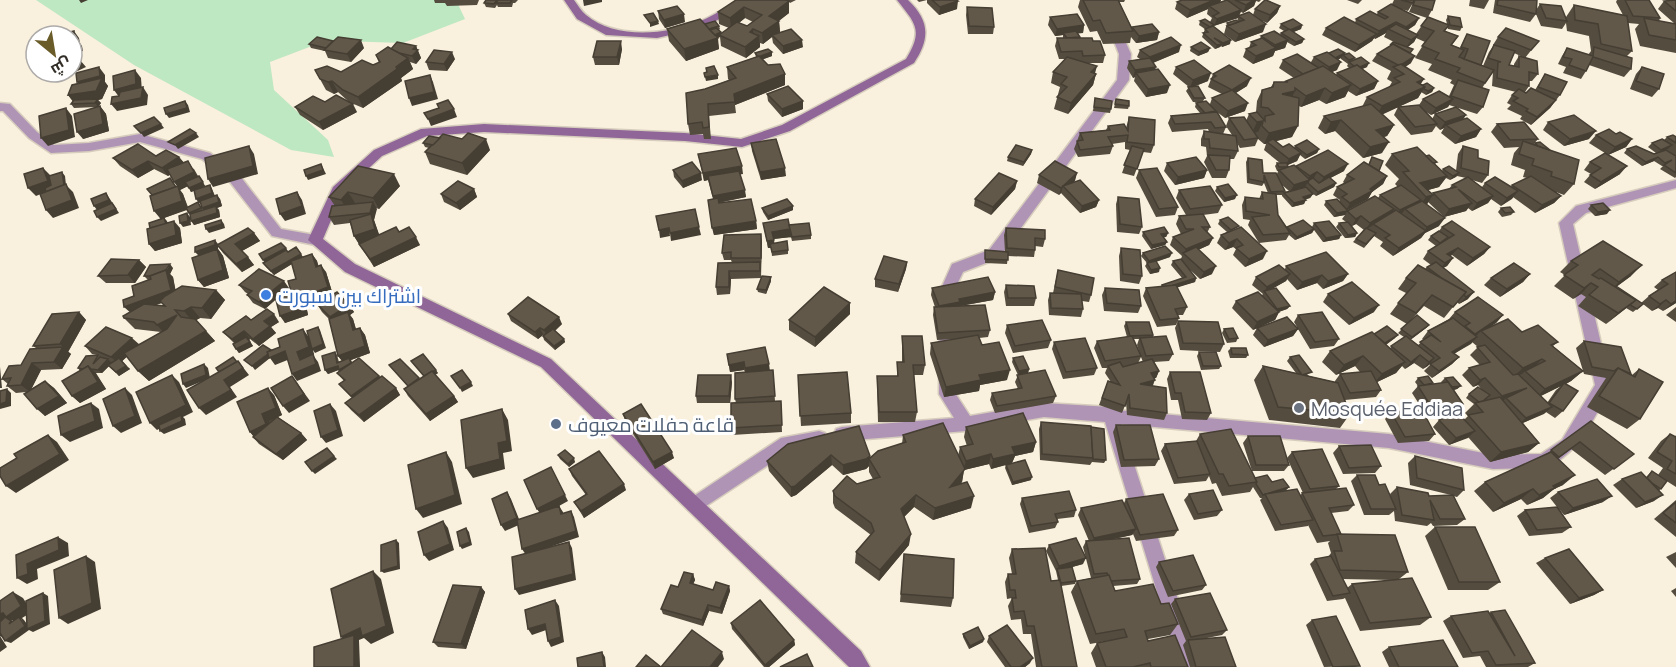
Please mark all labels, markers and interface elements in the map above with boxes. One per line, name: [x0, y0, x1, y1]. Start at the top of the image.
north arrow: [24, 24, 84, 84]
text: ش: [47, 52, 76, 82]
place label: اشتراك بين سبورت: [278, 282, 421, 309]
marker: اشتراك بين سبورت: [259, 288, 273, 302]
place label: Mosquée Eddiaa: [1311, 395, 1463, 422]
marker: Mosquée Eddiaa: [1292, 401, 1306, 415]
place label: قاعة حفلات معيوف: [568, 411, 734, 438]
marker: قاعة حفلات معيوف: [549, 417, 563, 431]

